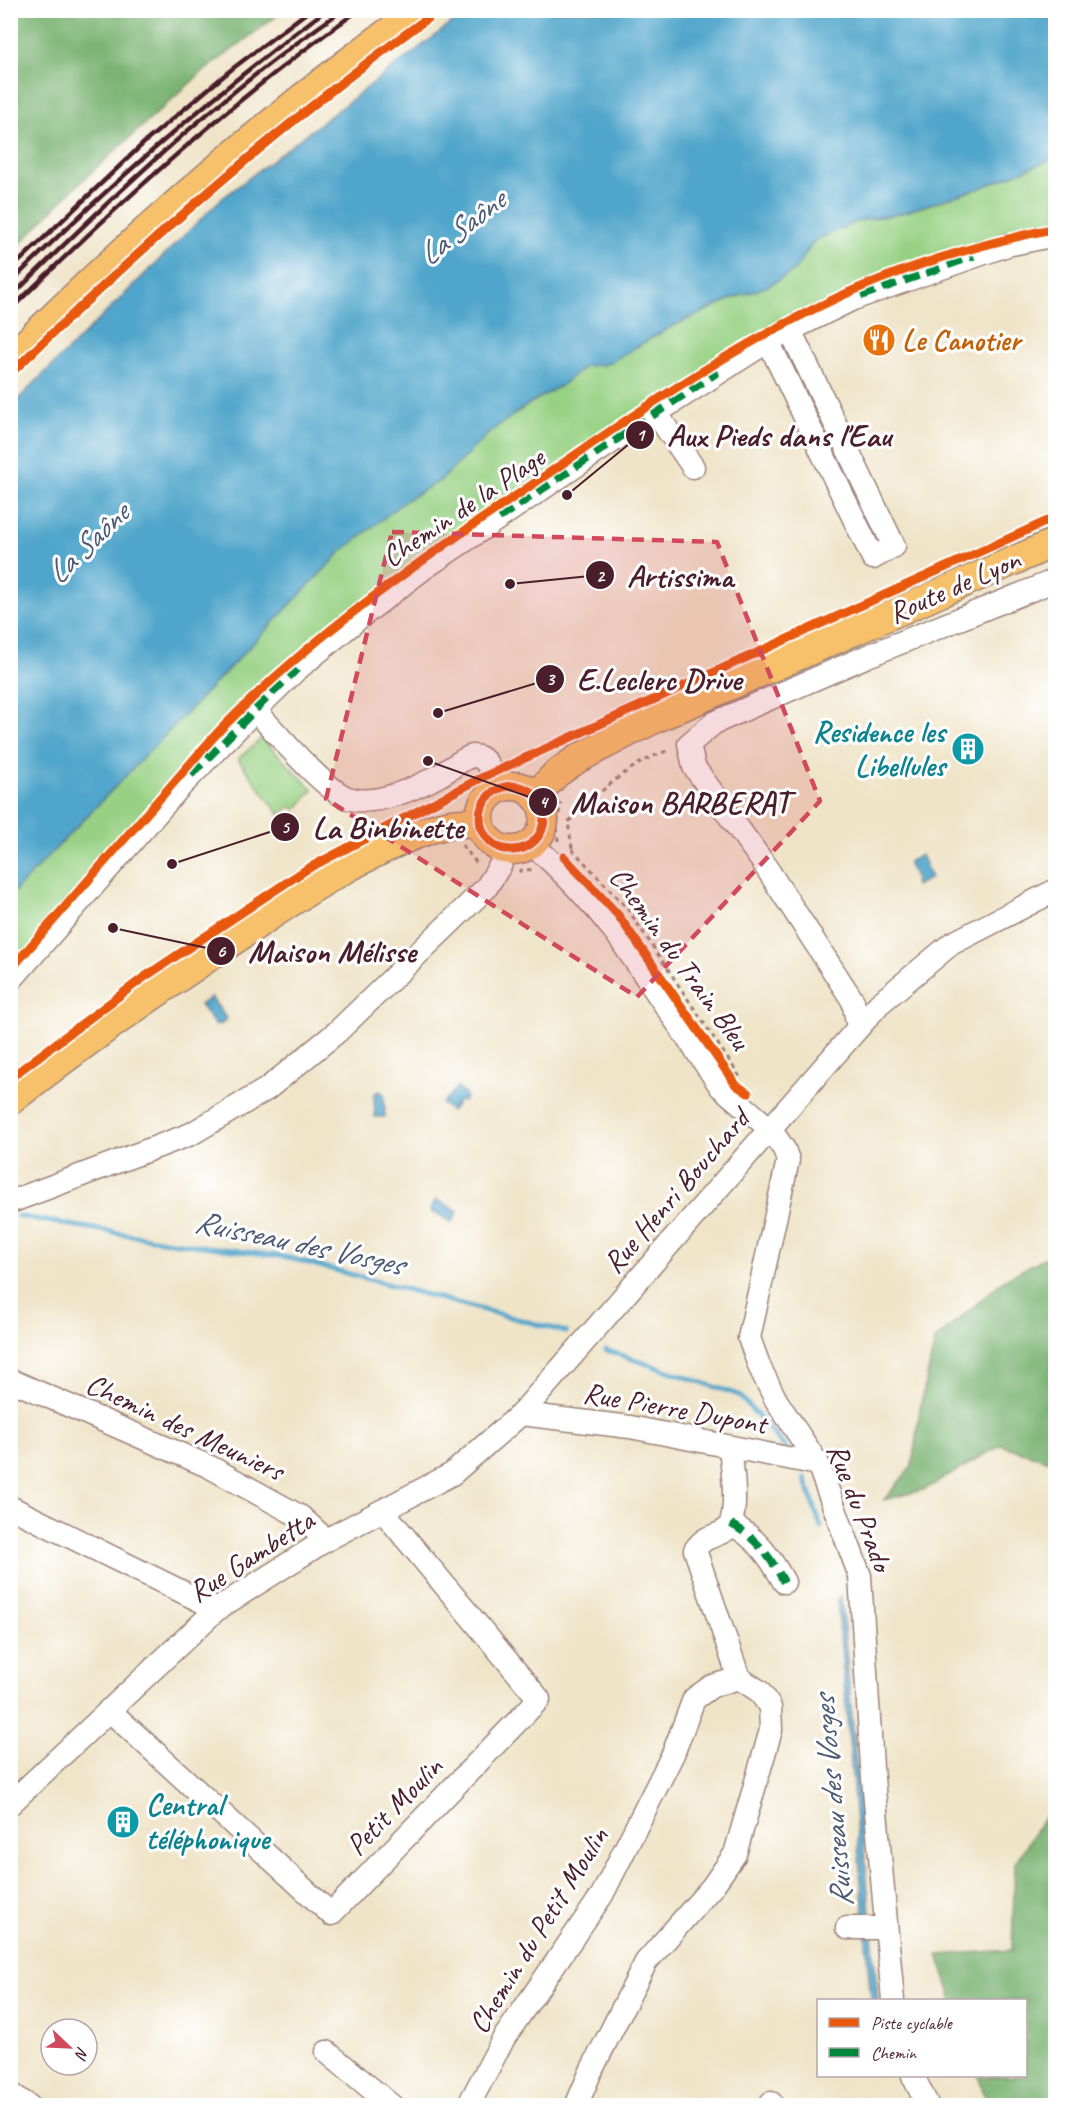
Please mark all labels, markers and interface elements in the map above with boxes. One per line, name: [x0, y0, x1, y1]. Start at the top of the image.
water label: La Saône: [409, 178, 517, 274]
place label: Le Canotier: [902, 321, 1024, 359]
restaurant icon: Le Canotier: [861, 322, 897, 358]
callout: Aux Pieds dans l'Eau: [625, 410, 903, 460]
text: Aux Pieds dans l'Eau: [667, 415, 894, 456]
text: 1: [636, 424, 646, 446]
street label: Chemin de la Plage: [374, 437, 554, 575]
water label: La Saône: [37, 491, 141, 593]
street label: Route de Lyon: [882, 539, 1027, 632]
callout: Artissima: [585, 550, 745, 600]
text: Artissima: [627, 556, 736, 597]
text: 2: [596, 565, 606, 587]
callout: E.Leclerc Drive: [535, 654, 754, 704]
text: E.Leclerc Drive: [577, 659, 745, 700]
text: 3: [546, 668, 556, 690]
place label: Residence les Libellules: [813, 713, 948, 785]
building icon: Residence les Libellules: [950, 731, 986, 767]
callout: Maison BARBERAT: [528, 777, 801, 827]
text: Maison BARBERAT: [571, 782, 798, 823]
text: 4: [539, 791, 549, 813]
callout: La Binbinette: [270, 802, 476, 852]
text: La Binbinette: [312, 807, 466, 848]
text: 5: [281, 816, 291, 838]
street label: Chemin du Train Bleu: [601, 859, 760, 1058]
callout: Maison Mélisse: [206, 926, 428, 976]
text: Maison Mélisse: [248, 931, 418, 972]
text: 6: [217, 940, 227, 962]
street label: Rue Henri Bouchard: [594, 1098, 760, 1281]
water label: Ruisseau des Vosges: [191, 1200, 412, 1286]
street label: Chemin des Meuniers: [80, 1365, 292, 1491]
street label: Rue Pierre Dupont: [580, 1373, 773, 1443]
street label: Rue du Prado: [818, 1438, 903, 1579]
street label: Rue Gambetta: [181, 1500, 323, 1611]
water label: Ruisseau des Vosges: [802, 1689, 862, 1909]
street label: Petit Moulin: [338, 1747, 452, 1864]
place label: Central téléphonique: [146, 1786, 272, 1858]
building icon: Central téléphonique: [105, 1804, 141, 1840]
street label: Chemin du Petit Moulin: [459, 1819, 617, 2040]
legend: [817, 1999, 1027, 2077]
text: Piste cyclable: [871, 2012, 953, 2034]
north arrow: [39, 2017, 99, 2077]
text: Chemin: [871, 2042, 917, 2064]
text: N: [70, 2044, 93, 2064]

